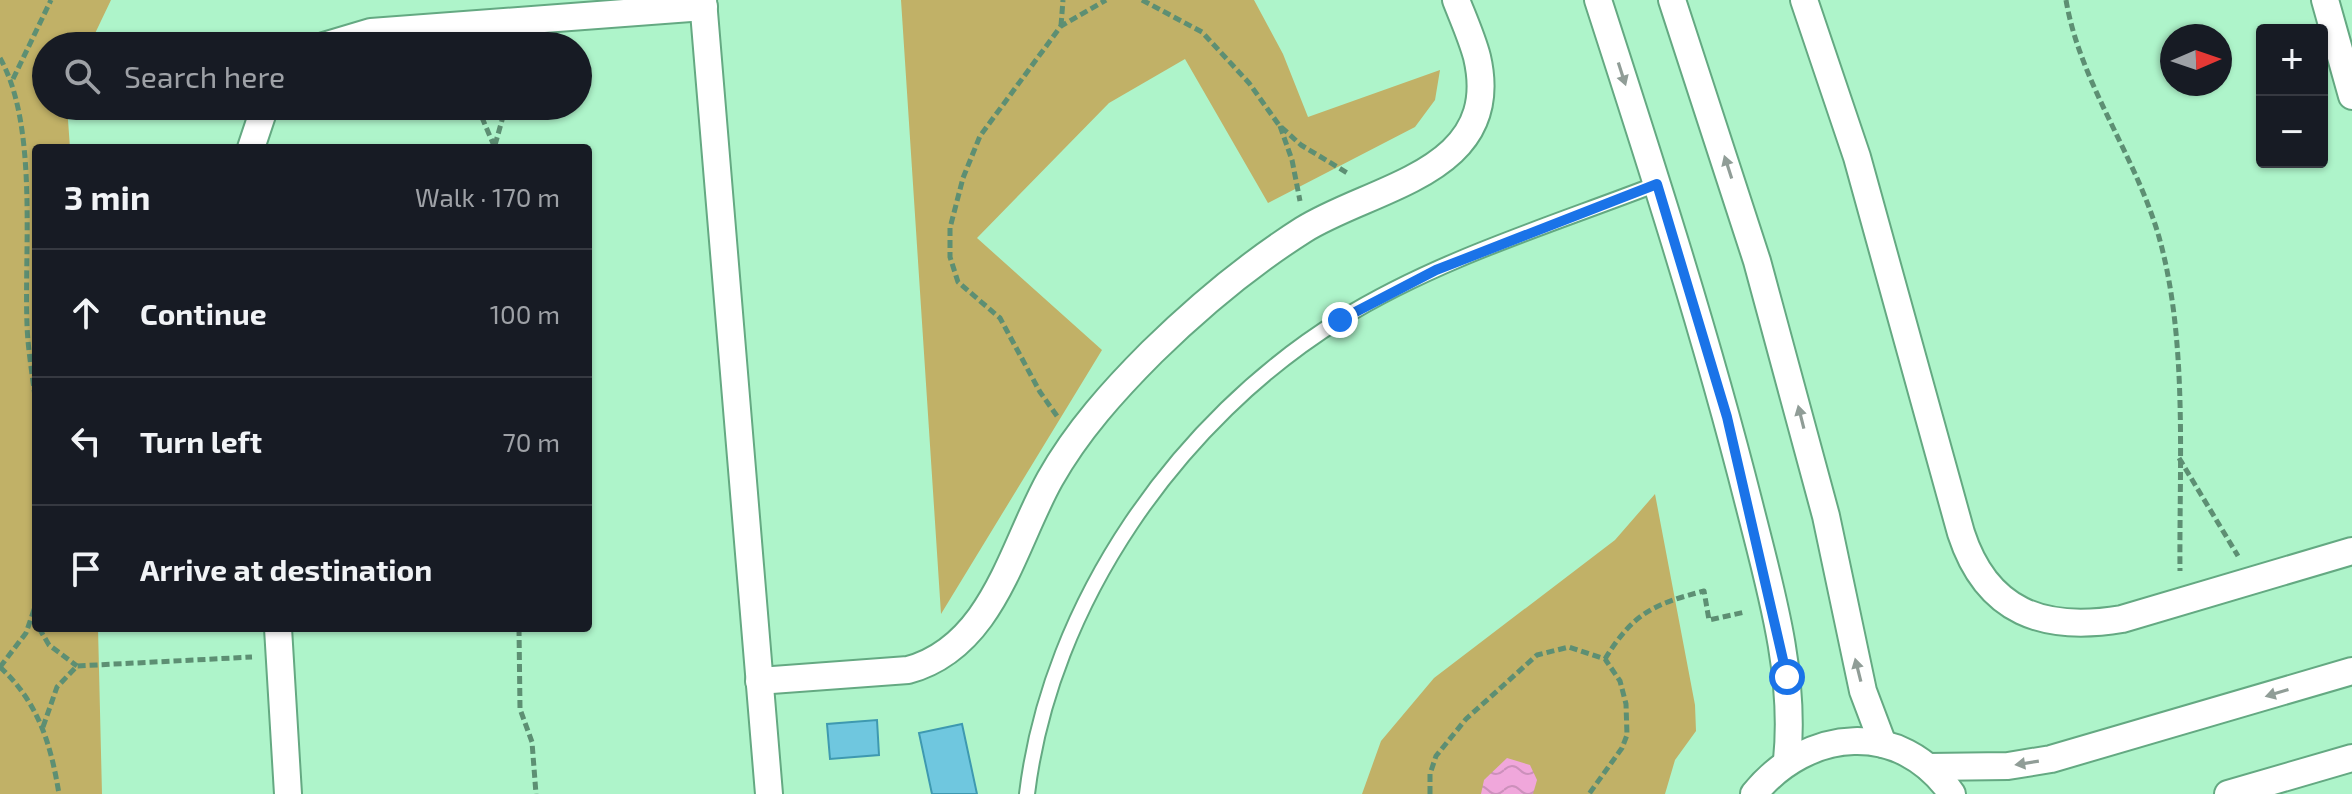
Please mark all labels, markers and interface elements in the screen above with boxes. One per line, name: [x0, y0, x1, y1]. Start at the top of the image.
north arrow: [2160, 24, 2232, 96]
map controls: [2256, 24, 2328, 168]
button: +: [2256, 24, 2328, 96]
search box: [32, 32, 592, 120]
icon: search: [60, 54, 104, 98]
text: Search here: [124, 58, 285, 94]
one-way arrow: [1616, 62, 1628, 86]
button: −: [2256, 96, 2328, 168]
one-way arrow: [1721, 155, 1733, 179]
text: 3 min: [64, 176, 150, 217]
text: Walk · 170 m: [415, 181, 560, 212]
icon: ahead: [64, 291, 108, 335]
text: Continue: [140, 295, 267, 331]
text: 100 m: [490, 298, 560, 329]
route end: [1322, 302, 1358, 338]
one-way arrow: [1794, 404, 1807, 429]
icon: left: [64, 419, 108, 463]
text: Turn left: [140, 423, 262, 459]
text: 70 m: [502, 426, 560, 457]
icon: arrive: [64, 547, 108, 591]
text: Arrive at destination: [140, 551, 432, 587]
one-way arrow: [1852, 658, 1864, 683]
route start: [1769, 659, 1805, 695]
one-way arrow: [2265, 687, 2289, 700]
one-way arrow: [2014, 757, 2039, 770]

